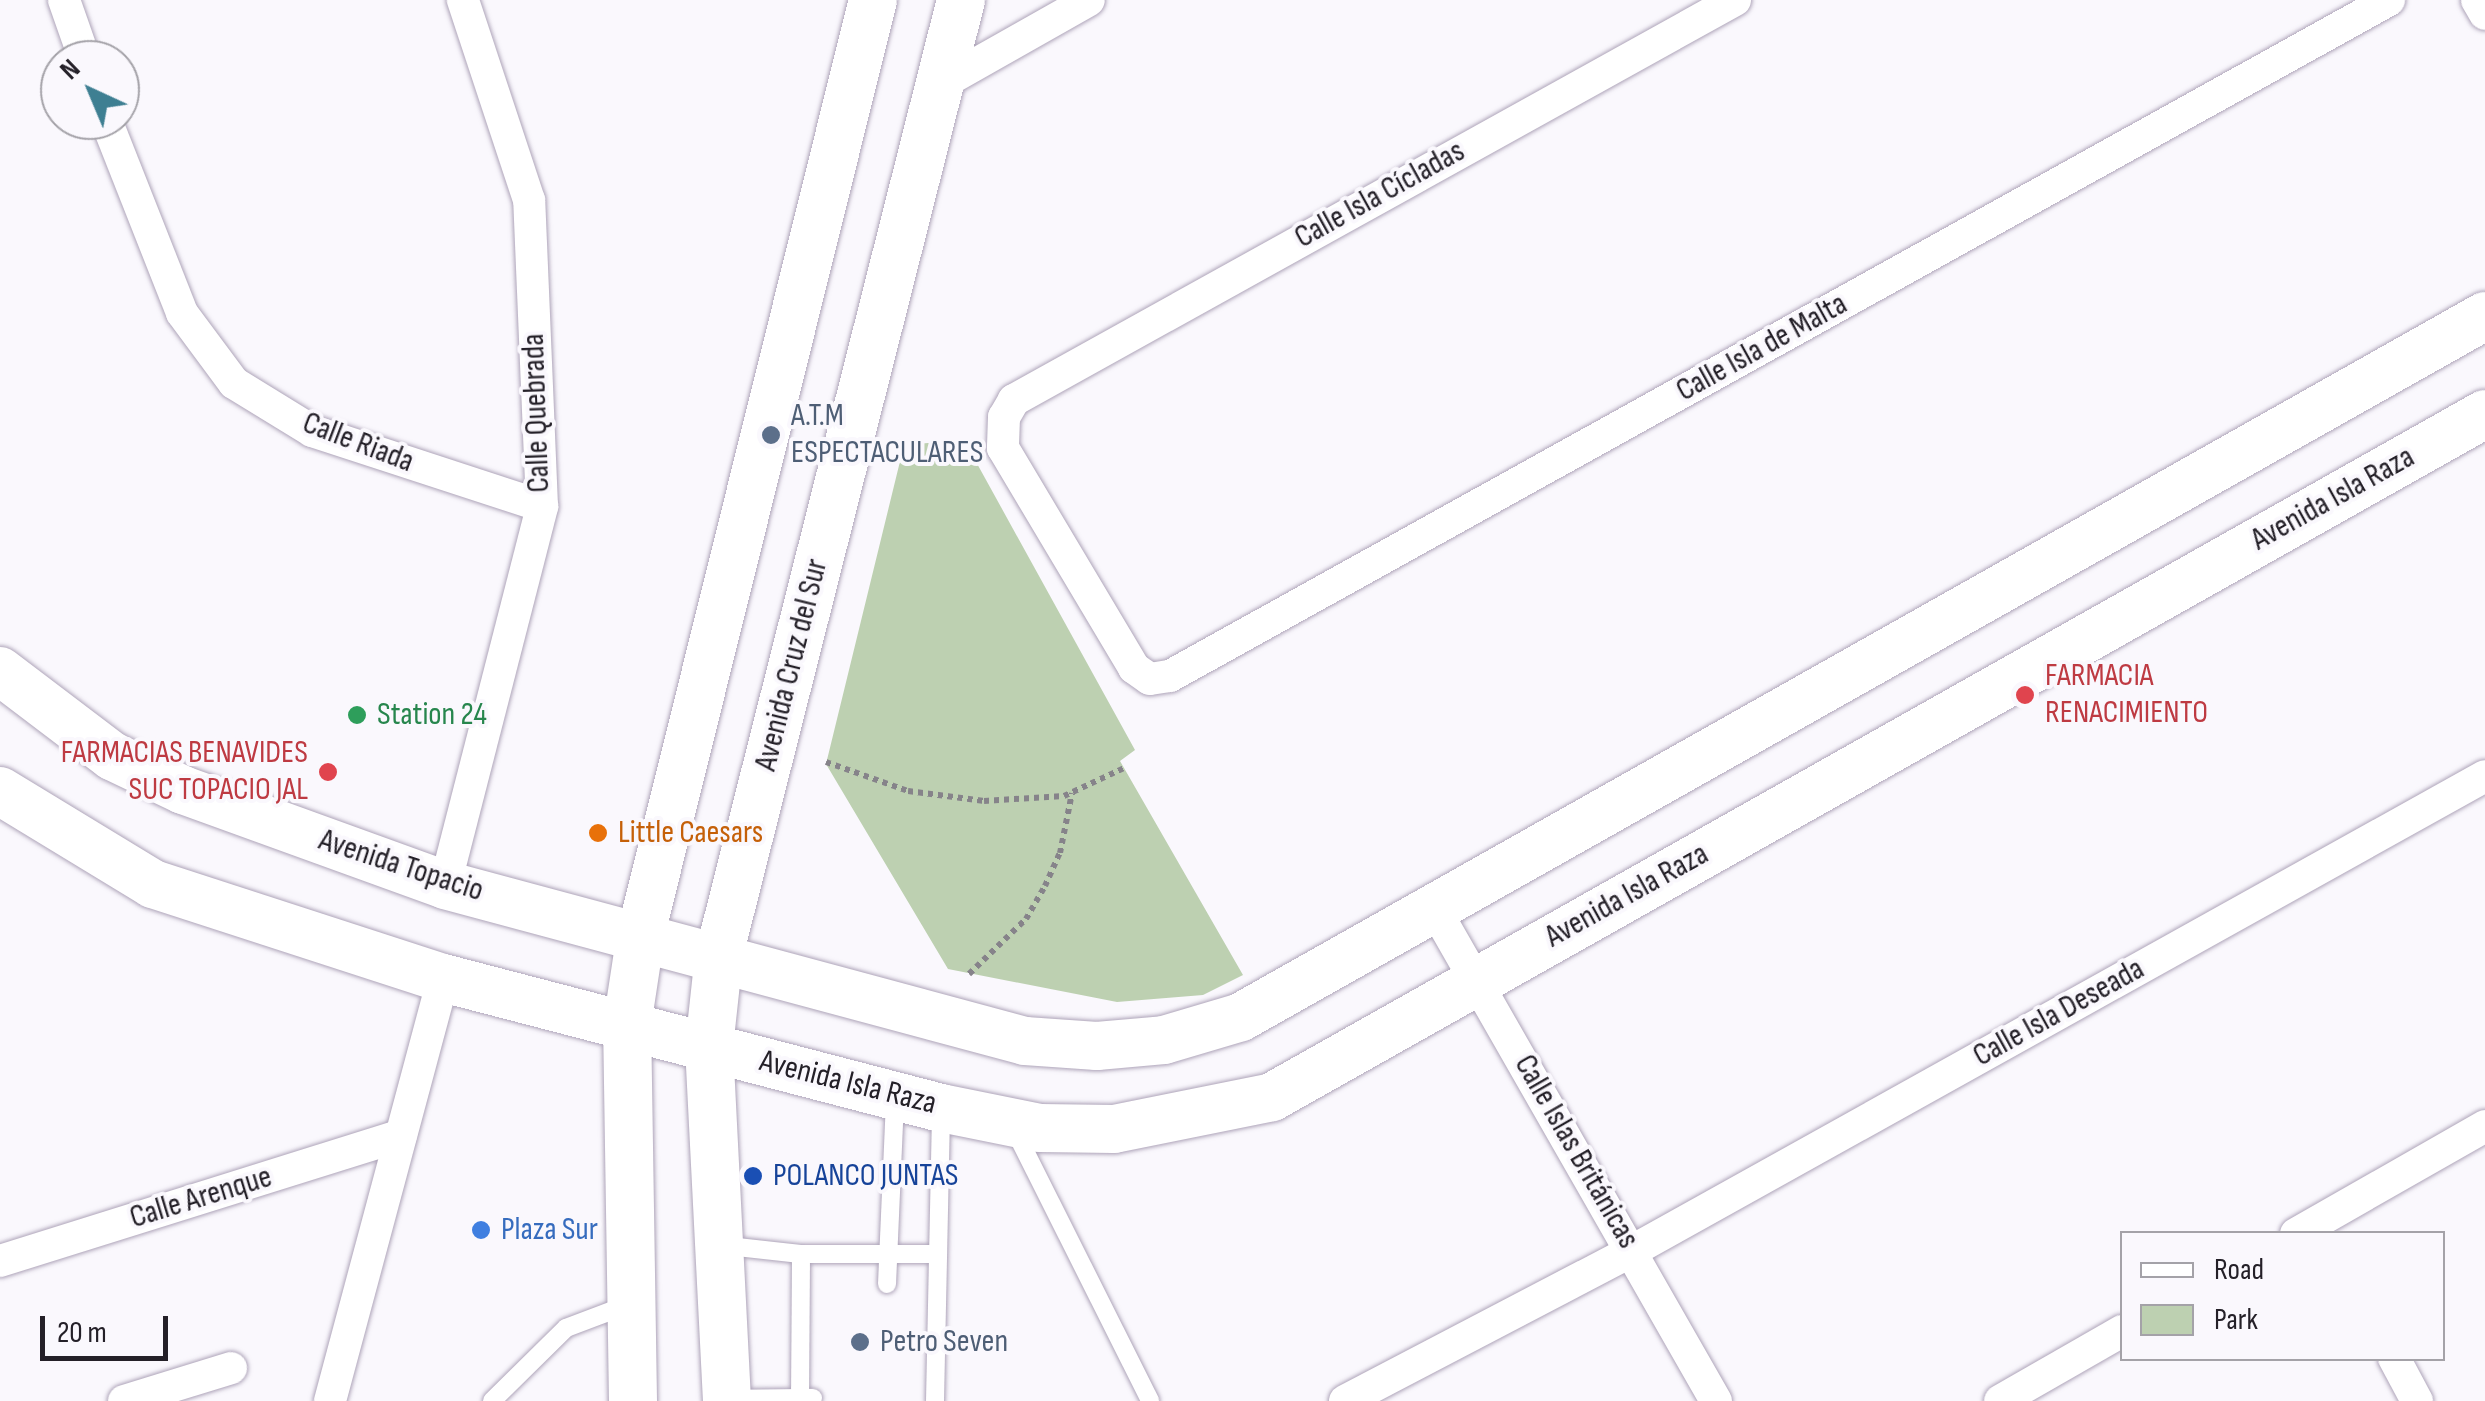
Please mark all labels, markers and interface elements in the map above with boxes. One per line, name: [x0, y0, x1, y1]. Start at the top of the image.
north arrow: [40, 40, 140, 140]
text: N: [53, 52, 87, 87]
street label: Calle Isla Cícladas: [1288, 133, 1472, 257]
street label: Calle Isla de Malta: [1670, 285, 1854, 411]
street label: Calle Quebrada: [515, 333, 559, 493]
place label: A.T.M ESPECTACULARES: [791, 398, 983, 473]
street label: Calle Riada: [297, 404, 419, 482]
marker: A.T.M ESPECTACULARES: [760, 424, 782, 446]
street label: Avenida Isla Raza: [2245, 438, 2421, 560]
street label: Avenida Cruz del Sur: [747, 555, 837, 775]
place label: FARMACIA RENACIMIENTO: [2045, 658, 2208, 733]
marker: FARMACIA RENACIMIENTO: [2014, 684, 2036, 706]
place label: Station 24: [377, 696, 487, 734]
marker: Station 24: [346, 704, 368, 726]
place label: FARMACIAS BENAVIDES SUC TOPACIO JAL: [61, 735, 308, 810]
marker: FARMACIAS BENAVIDES SUC TOPACIO JAL: [317, 761, 339, 783]
place label: Little Caesars: [618, 814, 763, 852]
street label: Avenida Topacio: [314, 821, 488, 911]
marker: Little Caesars: [587, 822, 609, 844]
street label: Avenida Isla Raza: [1539, 835, 1715, 957]
street label: Calle Isla Deseada: [1967, 950, 2151, 1076]
street label: Avenida Isla Raza: [756, 1043, 940, 1123]
street label: Calle Islas Británicas: [1505, 1048, 1647, 1256]
place label: POLANCO JUNTAS: [773, 1157, 958, 1195]
street label: Calle Arenque: [125, 1158, 277, 1238]
marker: POLANCO JUNTAS: [742, 1165, 764, 1187]
place label: Plaza Sur: [501, 1211, 598, 1249]
marker: Plaza Sur: [470, 1219, 492, 1241]
legend: [2120, 1231, 2445, 1361]
text: Road: [2214, 1252, 2264, 1288]
scale bar: [45, 1296, 172, 1358]
text: Park: [2214, 1302, 2258, 1338]
text: 20 m: [57, 1315, 107, 1351]
place label: Petro Seven: [880, 1323, 1008, 1361]
marker: Petro Seven: [849, 1331, 871, 1353]

